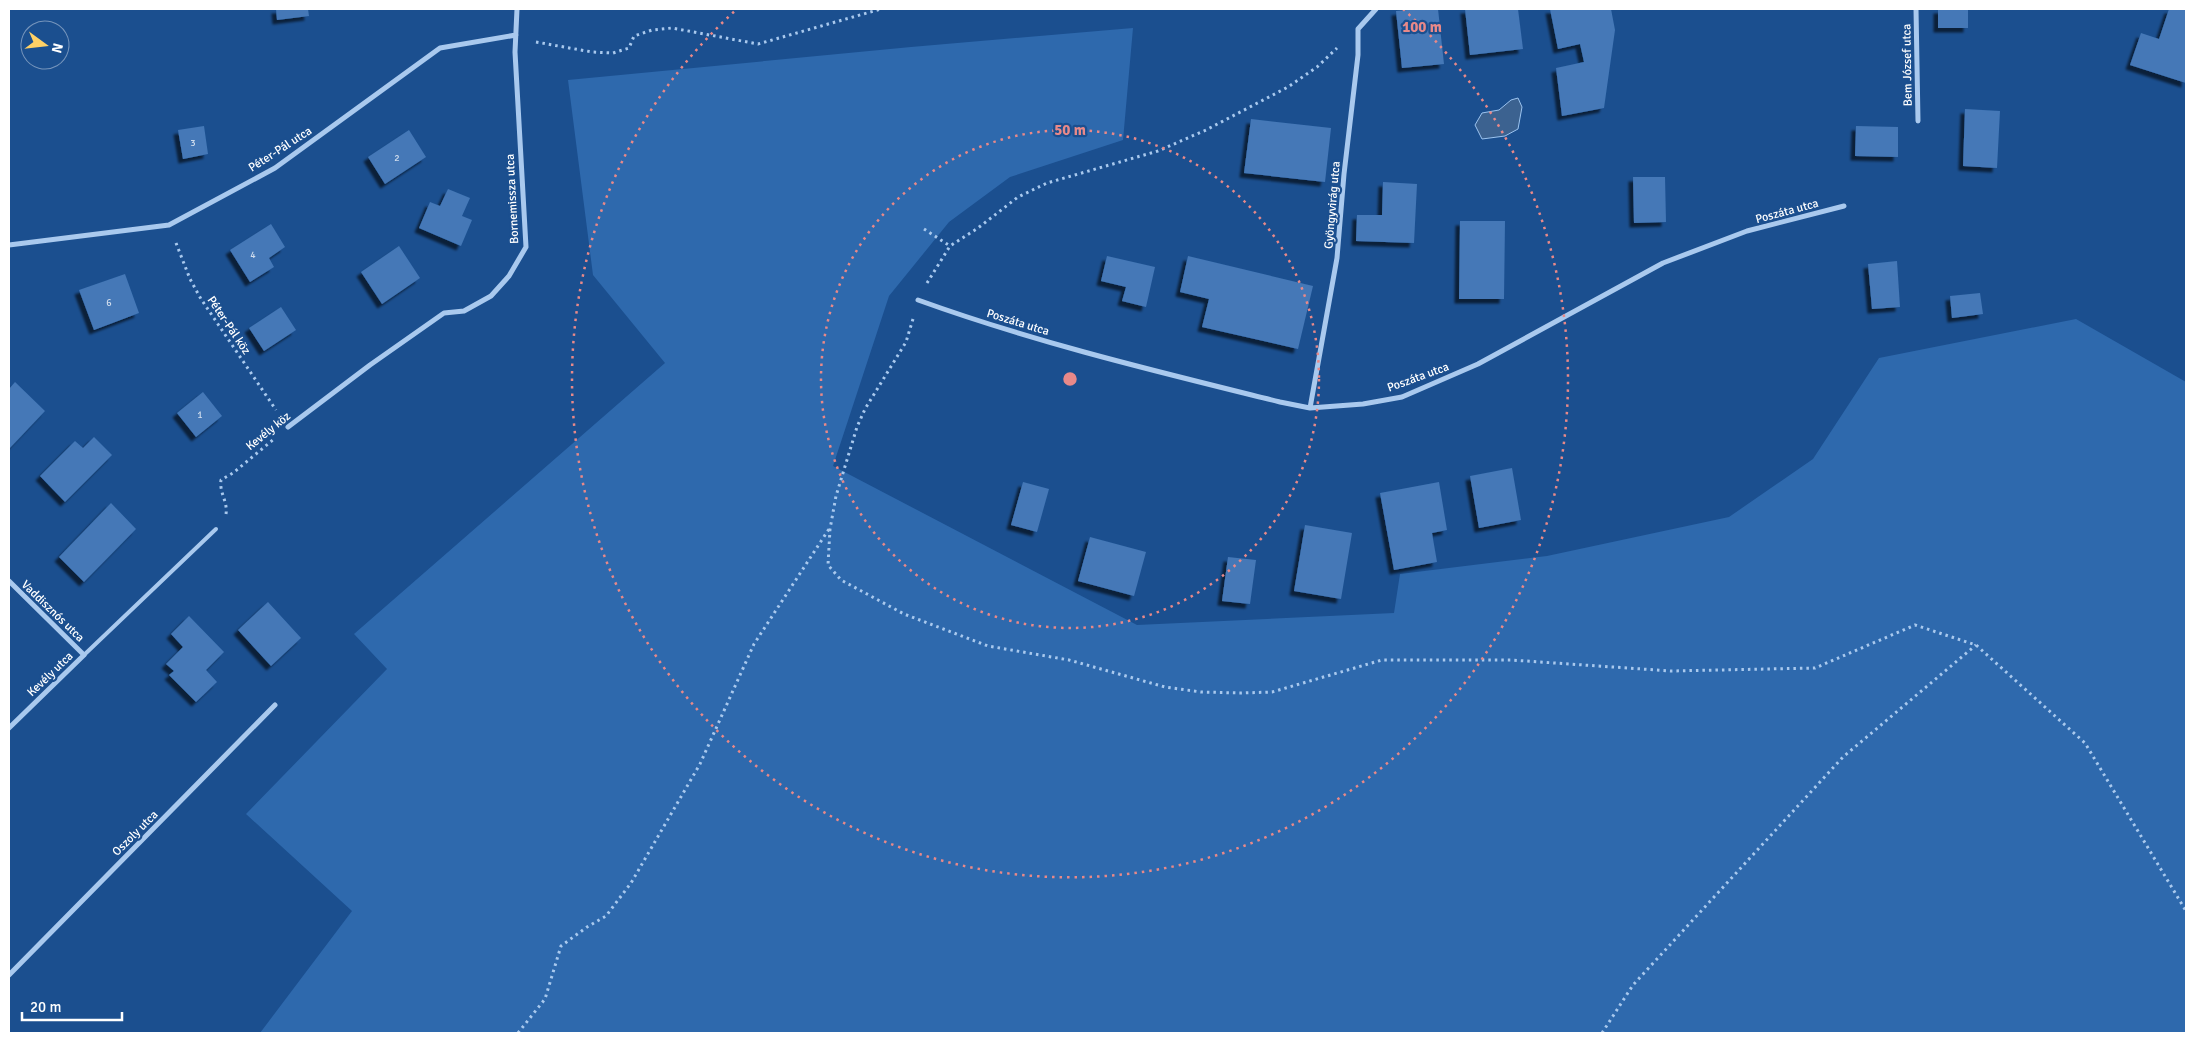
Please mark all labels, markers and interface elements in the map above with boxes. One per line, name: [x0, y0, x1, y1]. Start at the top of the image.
text: 100 m: [1402, 18, 1442, 36]
north arrow: [20, 20, 70, 70]
street label: Bem József utca: [1899, 24, 1916, 106]
text: N: [48, 41, 67, 55]
text: 50 m: [1054, 121, 1086, 139]
street label: Péter-Pál utca: [246, 123, 315, 175]
house number: 3: [190, 137, 196, 149]
house number: 2: [394, 152, 400, 164]
street label: Bornemissza utca: [503, 154, 522, 244]
street label: Gyöngyvirág utca: [1321, 160, 1344, 250]
street label: Poszáta utca: [1754, 196, 1820, 227]
house number: 4: [250, 249, 256, 261]
street label: Péter-Pál köz: [204, 293, 254, 357]
house number: 6: [106, 297, 112, 309]
street label: Poszáta utca: [985, 306, 1051, 339]
street label: Poszáta utca: [1385, 359, 1451, 396]
centre of rings: [1061, 370, 1079, 388]
house number: 1: [197, 409, 203, 421]
street label: Kevély köz: [243, 409, 294, 454]
street label: Vaddisznós utca: [18, 577, 87, 645]
street label: Kevély utca: [24, 649, 76, 700]
street label: Oszoly utca: [109, 807, 161, 859]
scale bar: [22, 990, 122, 1022]
text: 20 m: [30, 998, 61, 1016]

